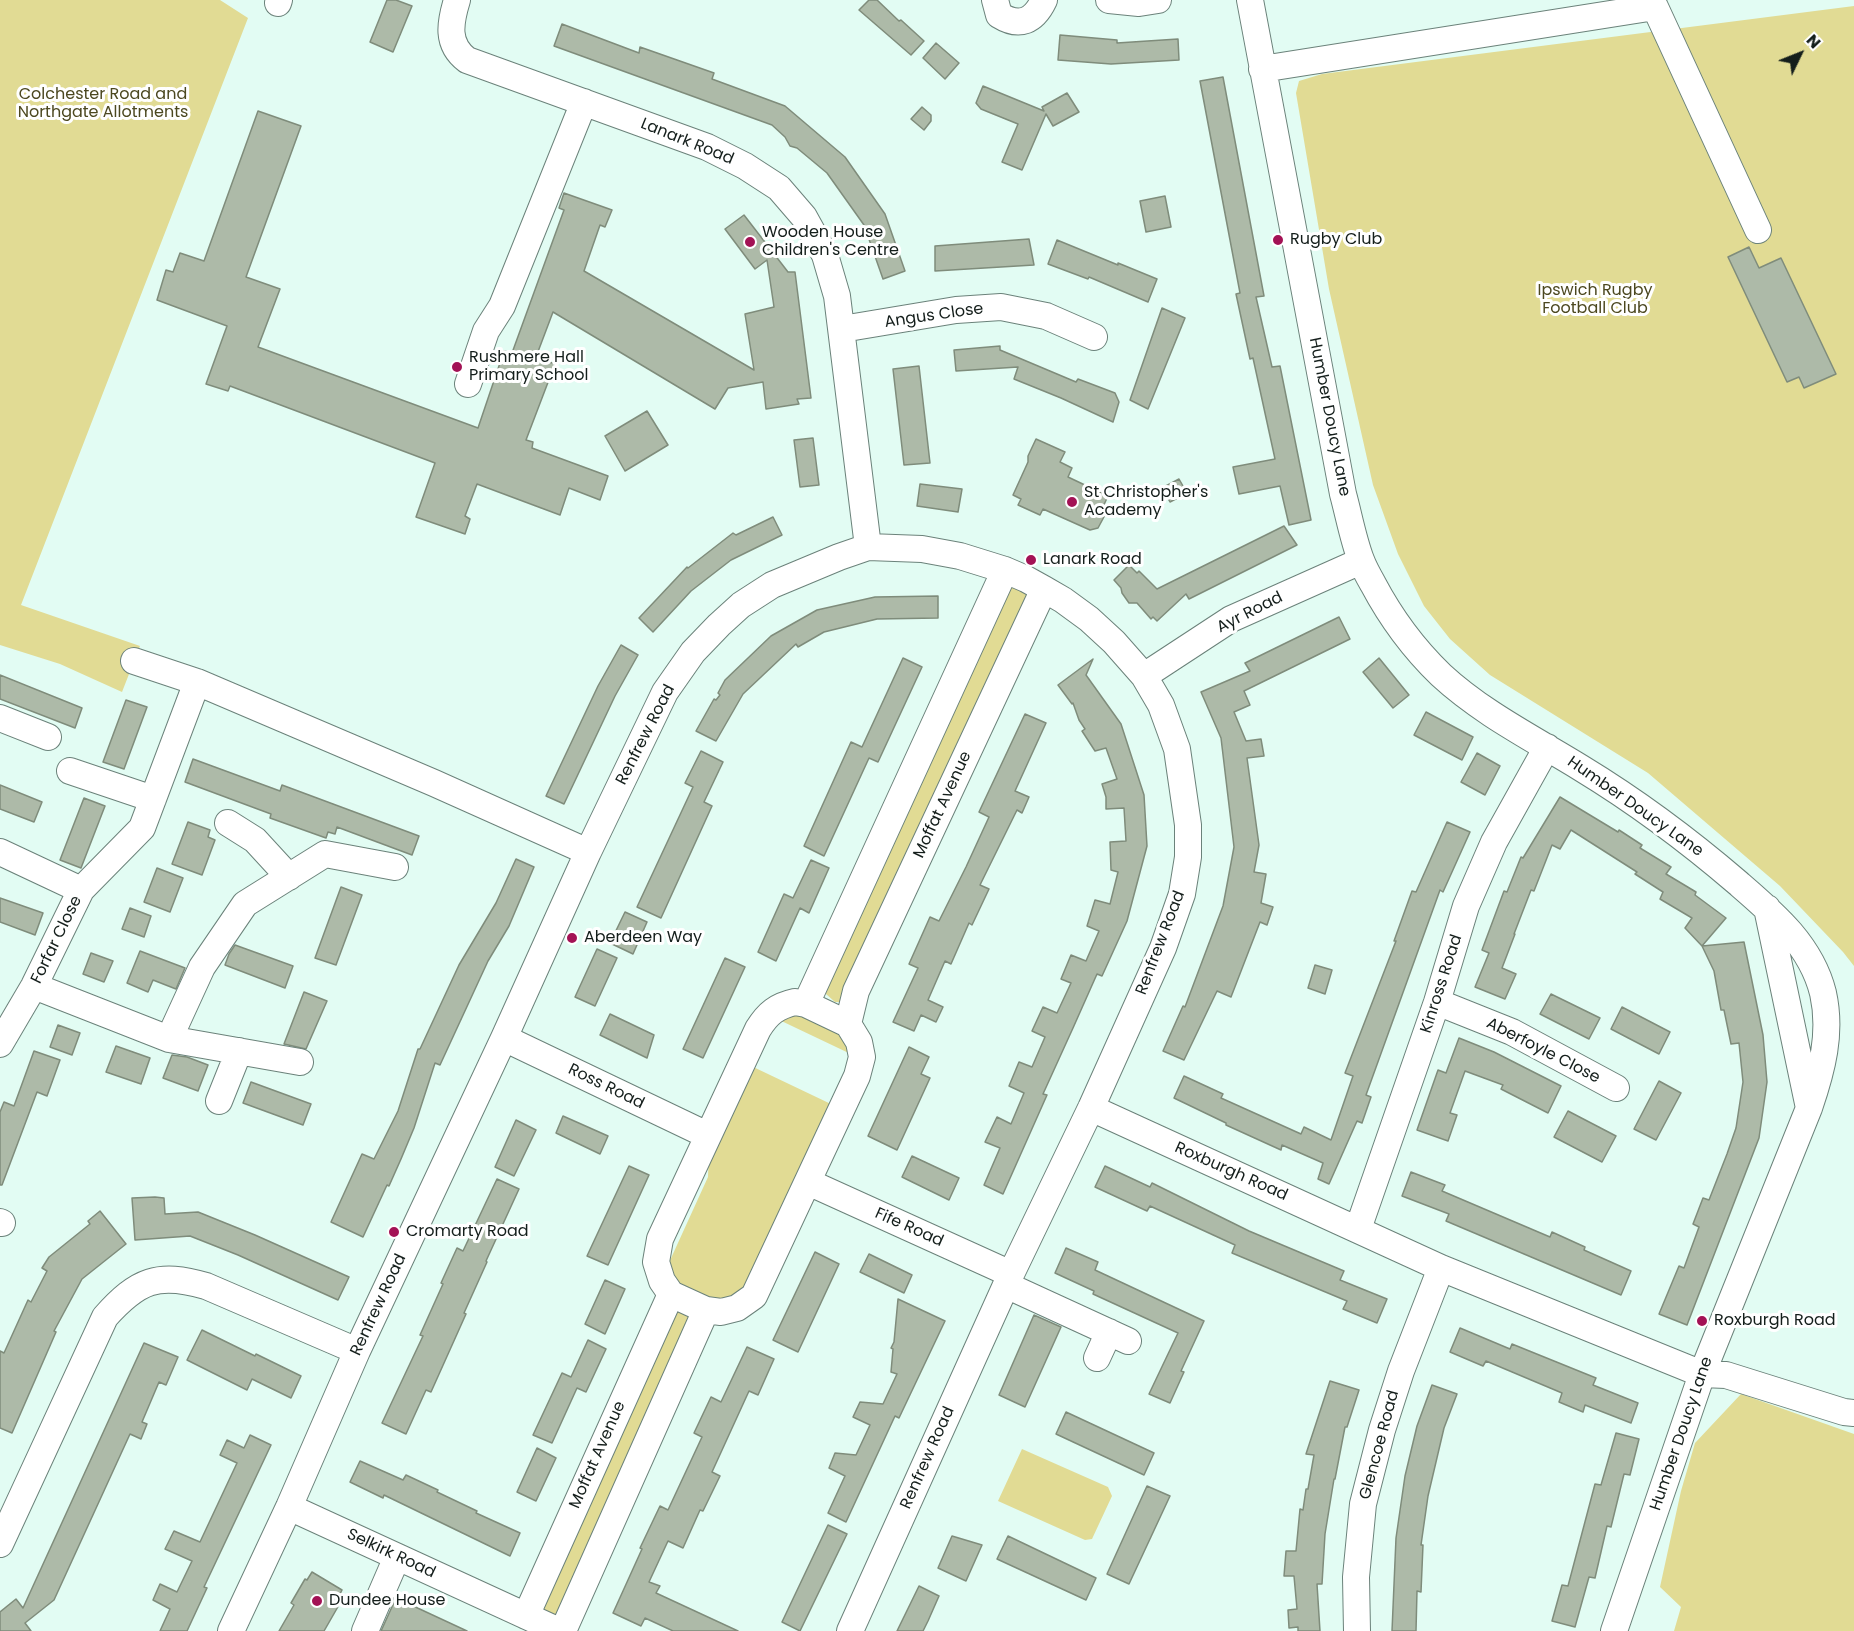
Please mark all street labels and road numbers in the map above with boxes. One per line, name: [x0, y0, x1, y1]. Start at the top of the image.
street label: Lanark Road: [638, 115, 736, 169]
street label: Angus Close: [883, 300, 985, 332]
street label: Humber Doucy Lane: [1304, 336, 1354, 498]
street label: Ayr Road: [1214, 588, 1286, 638]
street label: Renfrew Road: [612, 682, 680, 788]
street label: Moffat Avenue: [910, 749, 976, 861]
street label: Humber Doucy Lane: [1563, 753, 1707, 861]
street label: Renfrew Road: [1132, 888, 1190, 998]
street label: Forfar Close: [27, 893, 87, 987]
street label: Kinross Road: [1417, 932, 1467, 1036]
street label: Aberfoyle Close: [1483, 1014, 1603, 1088]
street label: Ross Road: [565, 1060, 647, 1114]
street label: Roxburgh Road: [1172, 1139, 1290, 1205]
street label: Fife Road: [872, 1204, 946, 1252]
street label: Renfrew Road: [347, 1251, 411, 1359]
street label: Humber Doucy Lane: [1647, 1355, 1717, 1513]
street label: Glencoe Road: [1356, 1388, 1404, 1502]
street label: Moffat Avenue: [566, 1398, 630, 1512]
street label: Renfrew Road: [897, 1404, 959, 1512]
street label: Selkirk Road: [344, 1525, 438, 1583]

